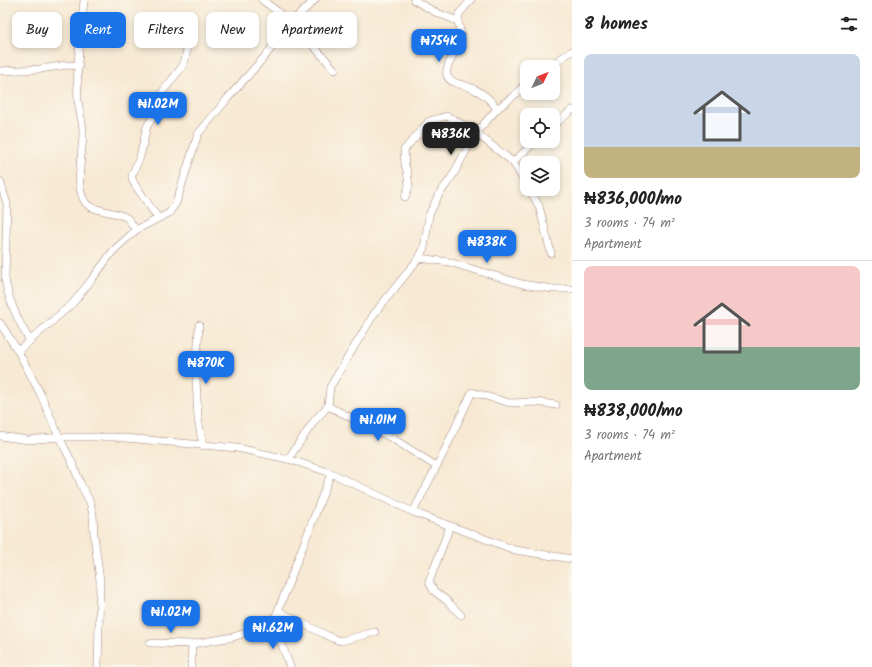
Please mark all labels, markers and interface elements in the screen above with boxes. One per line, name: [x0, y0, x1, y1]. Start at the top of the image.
text: 8 homes: [584, 11, 648, 38]
chip: Buy: [12, 12, 62, 48]
chip: Rent: [70, 12, 126, 48]
chip: Filters: [134, 12, 198, 48]
chip: New: [206, 12, 259, 48]
chip: Apartment: [267, 12, 357, 48]
icon: filters: [838, 13, 860, 35]
pin: ₦754K: [411, 29, 467, 63]
text: ₦754K: [420, 31, 458, 52]
north arrow: [520, 60, 560, 100]
map controls: [520, 60, 560, 196]
icon: home: [686, 80, 758, 152]
pin: ₦1.02M: [125, 92, 191, 126]
text: ₦1.02M: [138, 94, 178, 115]
button: locate: [520, 108, 560, 148]
pin: ₦836K: [423, 122, 479, 156]
text: ₦836K: [431, 124, 471, 145]
button: layers: [520, 156, 560, 196]
text: ₦836,000/mo: [584, 186, 682, 213]
text: 3 rooms · 74 m²: [584, 213, 675, 234]
pin: ₦838K: [459, 230, 515, 264]
text: ₦838K: [467, 232, 507, 253]
text: Apartment: [584, 234, 642, 255]
icon: home: [686, 292, 758, 364]
pin: ₦870K: [178, 351, 234, 385]
text: ₦870K: [187, 353, 225, 374]
text: ₦838,000/mo: [584, 398, 683, 425]
pin: ₦1.01M: [345, 408, 411, 442]
text: ₦1.01M: [360, 410, 396, 431]
text: 3 rooms · 74 m²: [584, 425, 675, 446]
text: Apartment: [584, 446, 642, 467]
pin: ₦1.02M: [138, 600, 204, 634]
text: ₦1.02M: [151, 602, 191, 623]
pin: ₦1.62M: [240, 616, 306, 650]
text: ₦1.62M: [253, 618, 293, 639]

